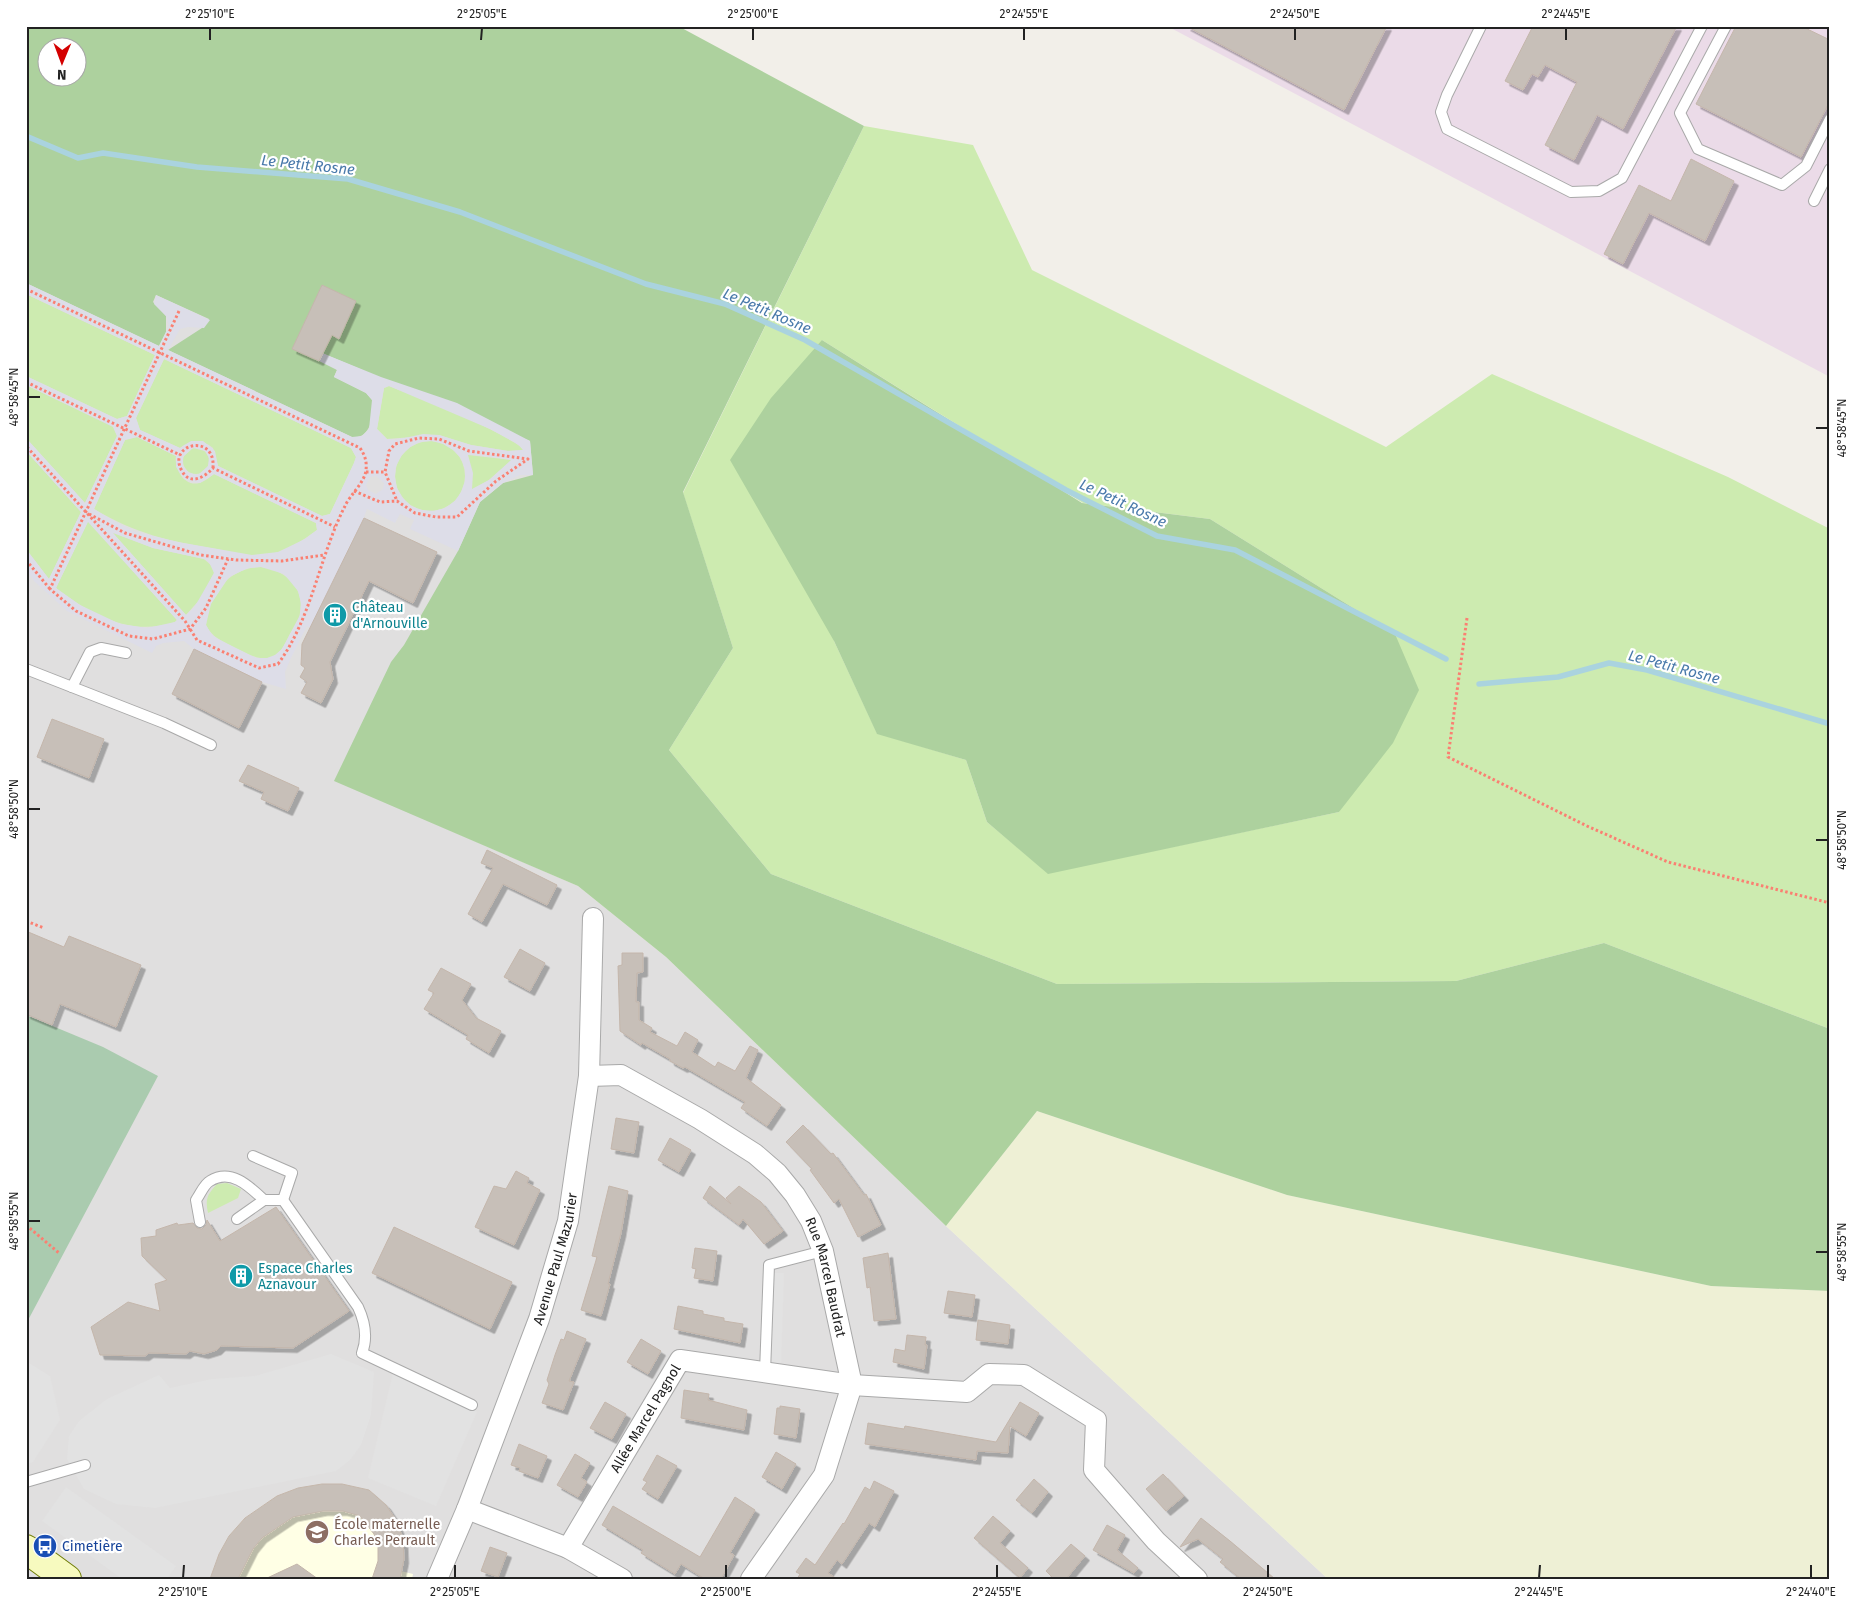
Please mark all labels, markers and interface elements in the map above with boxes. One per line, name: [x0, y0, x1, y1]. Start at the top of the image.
text: 2°25'10"E: [185, 7, 235, 21]
text: 2°25'05"E: [457, 7, 507, 21]
text: 2°25'00"E: [728, 7, 778, 21]
text: 2°24'55"E: [999, 7, 1049, 21]
text: 2°24'50"E: [1270, 7, 1320, 21]
text: 2°24'45"E: [1542, 7, 1590, 21]
north arrow: [38, 38, 88, 88]
text: N: [57, 66, 67, 83]
water label: Le Petit Rosne: [260, 151, 356, 179]
water label: Le Petit Rosne: [720, 284, 814, 338]
text: 48°58'45"N: [7, 368, 21, 426]
text: 48°58'45"N: [1835, 399, 1849, 457]
water label: Le Petit Rosne: [1077, 475, 1170, 531]
place label: Château d'Arnouville: [352, 599, 428, 632]
building icon: Château d'Arnouville: [322, 602, 348, 628]
water label: Le Petit Rosne: [1626, 646, 1722, 688]
text: 48°58'50"N: [7, 779, 21, 839]
text: 48°58'50"N: [1835, 810, 1849, 870]
street label: Avenue Paul Mazurier: [529, 1191, 581, 1327]
text: 48°58'55"N: [7, 1192, 21, 1250]
street label: Rue Marcel Baudrat: [802, 1215, 850, 1340]
text: 48°58'55"N: [1835, 1223, 1849, 1281]
place label: Espace Charles Aznavour: [258, 1260, 353, 1293]
building icon: Espace Charles Aznavour: [228, 1263, 254, 1289]
street label: Allée Marcel Pagnol: [606, 1361, 684, 1476]
place label: École maternelle Charles Perrault: [334, 1515, 440, 1549]
school or university icon: École maternelle Charles Perrault: [304, 1519, 330, 1545]
bus stop icon: Cimetière: [32, 1533, 58, 1559]
place label: Cimetière: [62, 1538, 123, 1555]
text: 2°25'10"E: [158, 1585, 208, 1599]
text: 2°25'05"E: [430, 1585, 480, 1599]
text: 2°25'00"E: [701, 1585, 751, 1599]
text: 2°24'55"E: [972, 1585, 1022, 1599]
text: 2°24'50"E: [1243, 1585, 1293, 1599]
text: 2°24'45"E: [1515, 1585, 1563, 1599]
text: 2°24'40"E: [1786, 1585, 1836, 1599]

